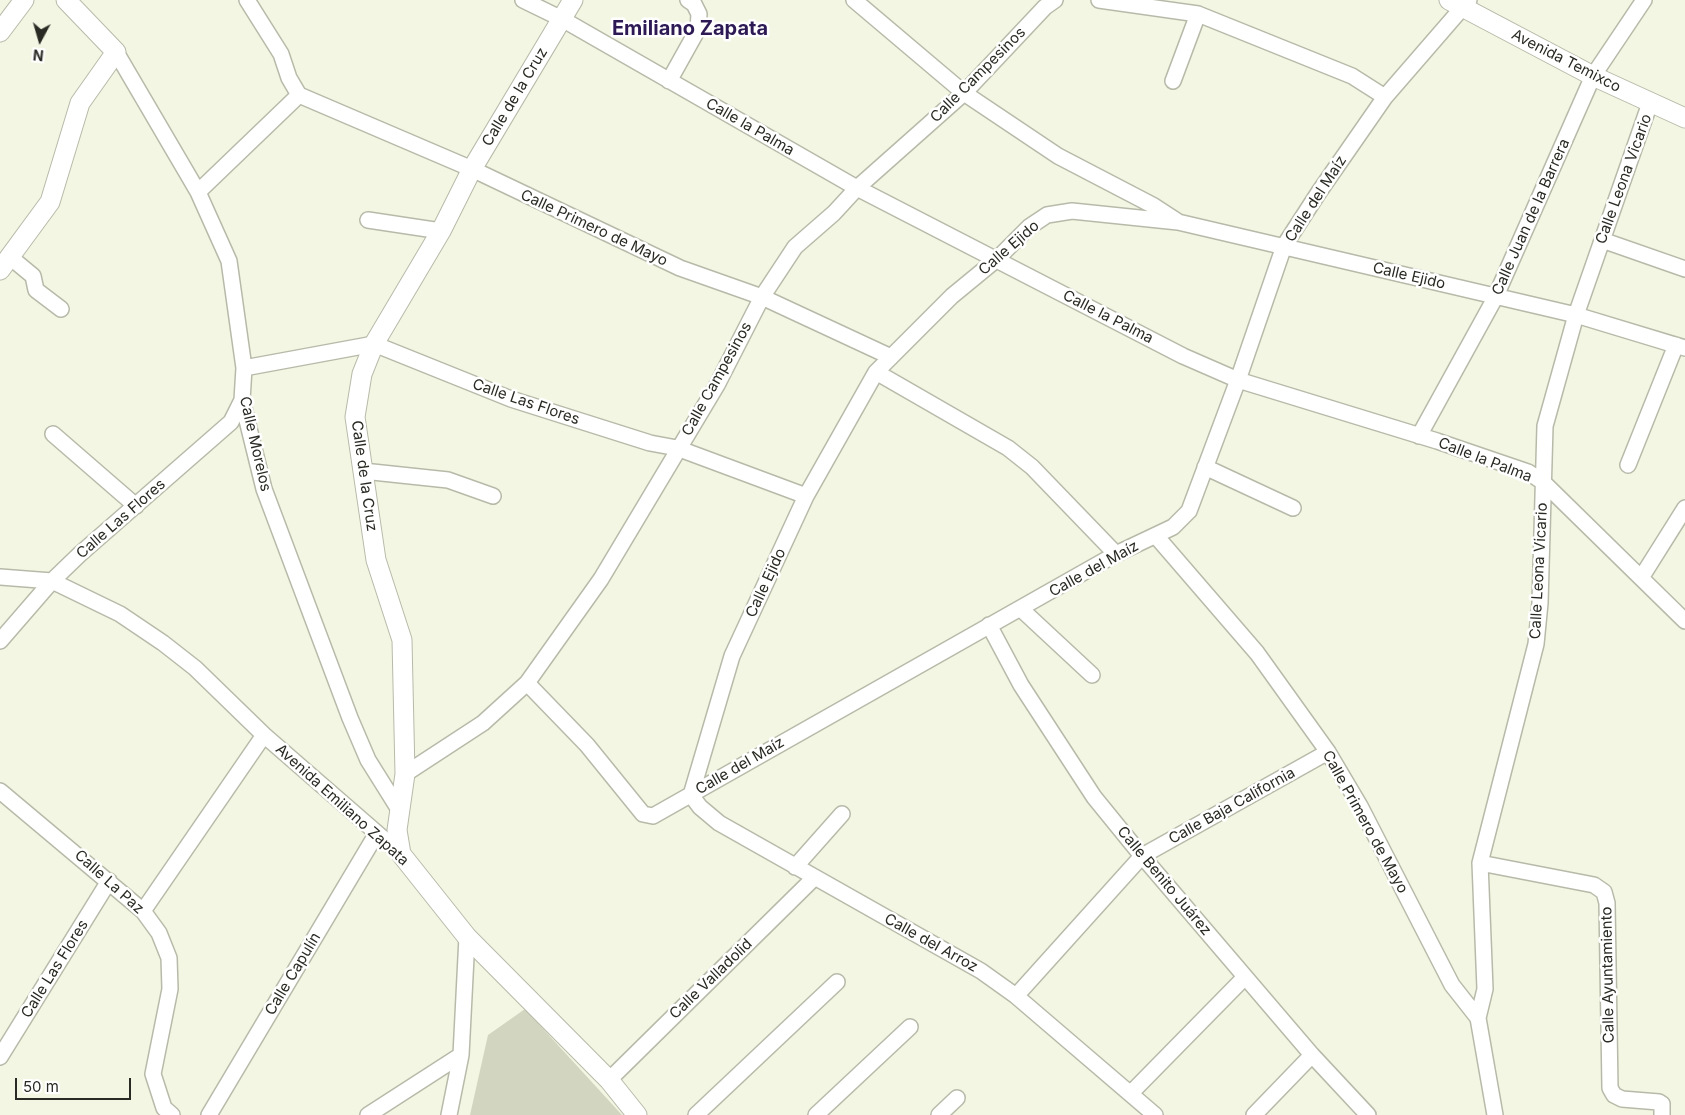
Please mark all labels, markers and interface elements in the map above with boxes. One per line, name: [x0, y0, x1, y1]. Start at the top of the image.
north arrow: [15, 15, 65, 65]
district label: Emiliano Zapata: [612, 17, 768, 41]
street label: Calle Campesinos: [927, 24, 1029, 126]
street label: Avenida Temixco: [1508, 26, 1624, 96]
street label: Calle de la Cruz: [478, 44, 552, 150]
text: N: [32, 46, 45, 64]
street label: Calle la Palma: [703, 94, 797, 160]
street label: Calle Leona Vicario: [1592, 112, 1656, 246]
street label: Calle Juan de la Barrera: [1488, 136, 1574, 298]
street label: Calle del Maíz: [1281, 152, 1351, 246]
street label: Calle Primero de Mayo: [518, 186, 670, 270]
street label: Calle Ejido: [975, 217, 1043, 279]
street label: Calle Ejido: [1371, 259, 1447, 293]
street label: Calle la Palma: [1060, 286, 1156, 348]
street label: Calle Campesinos: [678, 319, 756, 439]
street label: Calle Las Flores: [470, 375, 582, 429]
street label: Calle Morelos: [235, 395, 275, 493]
street label: Calle de la Cruz: [347, 419, 381, 533]
street label: Calle la Palma: [1436, 434, 1534, 486]
street label: Calle Las Flores: [73, 475, 169, 563]
street label: Calle Leona Vicario: [1526, 502, 1552, 640]
street label: Calle del Maíz: [1046, 537, 1142, 601]
street label: Calle Ejido: [742, 546, 790, 620]
street label: Calle del Maíz: [693, 733, 787, 799]
street label: Avenida Emiliano Zapata: [272, 740, 412, 870]
street label: Calle Primero de Mayo: [1318, 748, 1412, 896]
street label: Calle Baja California: [1166, 764, 1298, 848]
street label: Calle Benito Juárez: [1113, 823, 1215, 939]
street label: Calle La Paz: [71, 846, 147, 918]
street label: Calle Ayuntamiento: [1598, 907, 1618, 1043]
street label: Calle del Arroz: [881, 910, 981, 976]
street label: Calle Las Flores: [18, 917, 92, 1021]
street label: Calle Capulín: [261, 929, 325, 1019]
street label: Calle Valladolid: [666, 935, 756, 1023]
scale bar: [18, 1068, 134, 1100]
text: 50 m: [23, 1077, 59, 1096]

